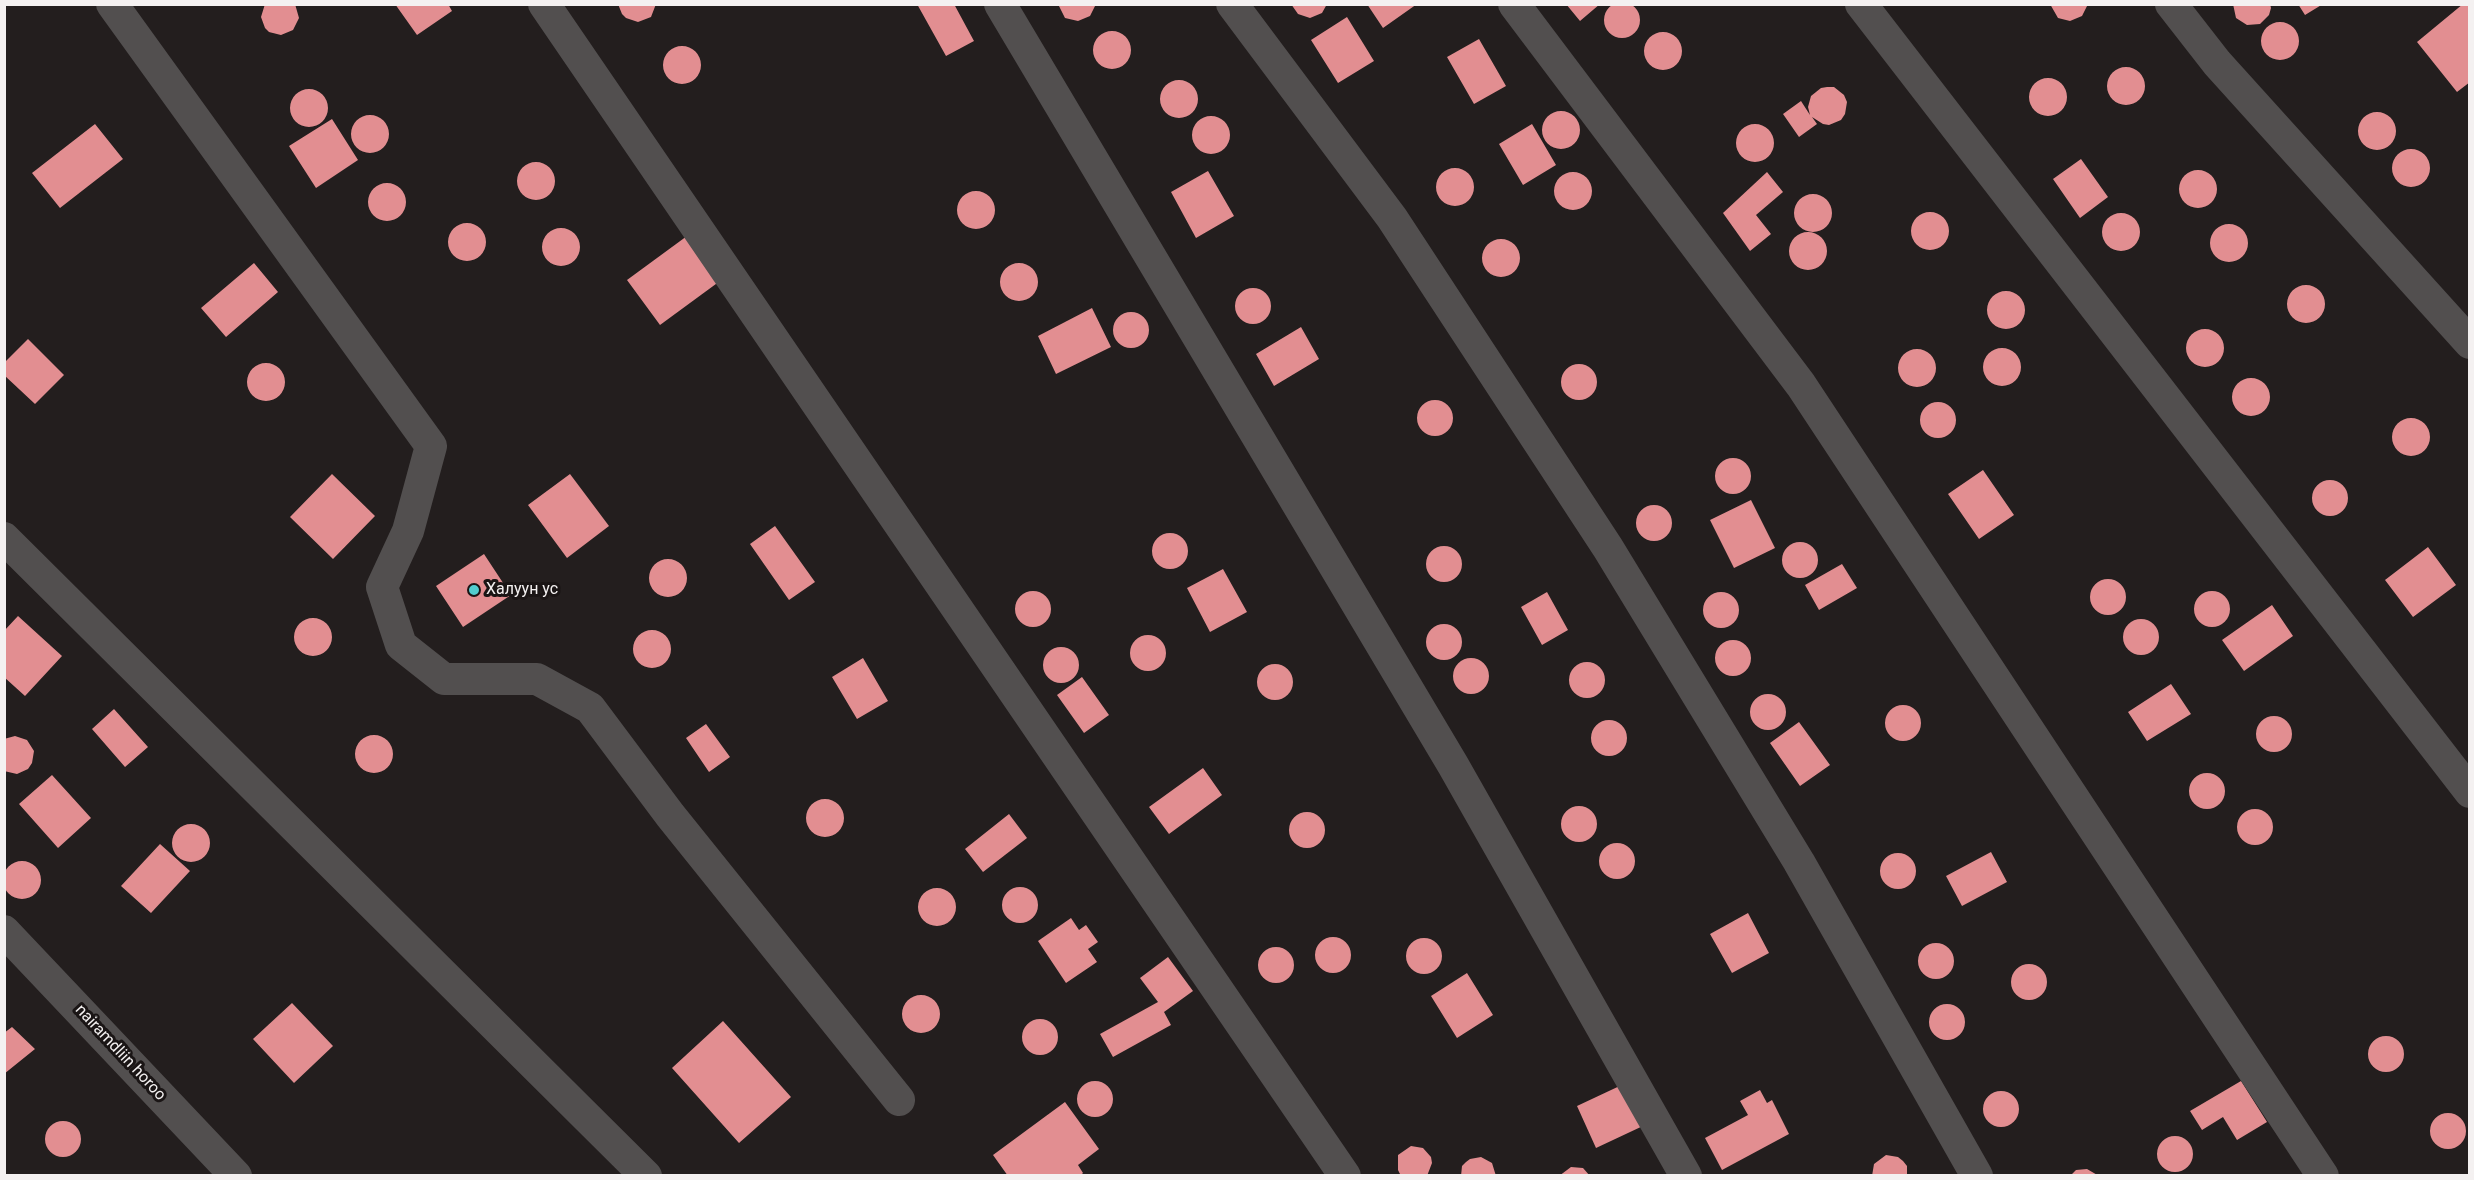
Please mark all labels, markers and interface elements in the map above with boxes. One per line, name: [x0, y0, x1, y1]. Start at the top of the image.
place label: Халуун ус: [486, 580, 558, 600]
marker: Халуун ус: [467, 583, 481, 597]
street label: nairamdliin horoo: [71, 1001, 169, 1105]

